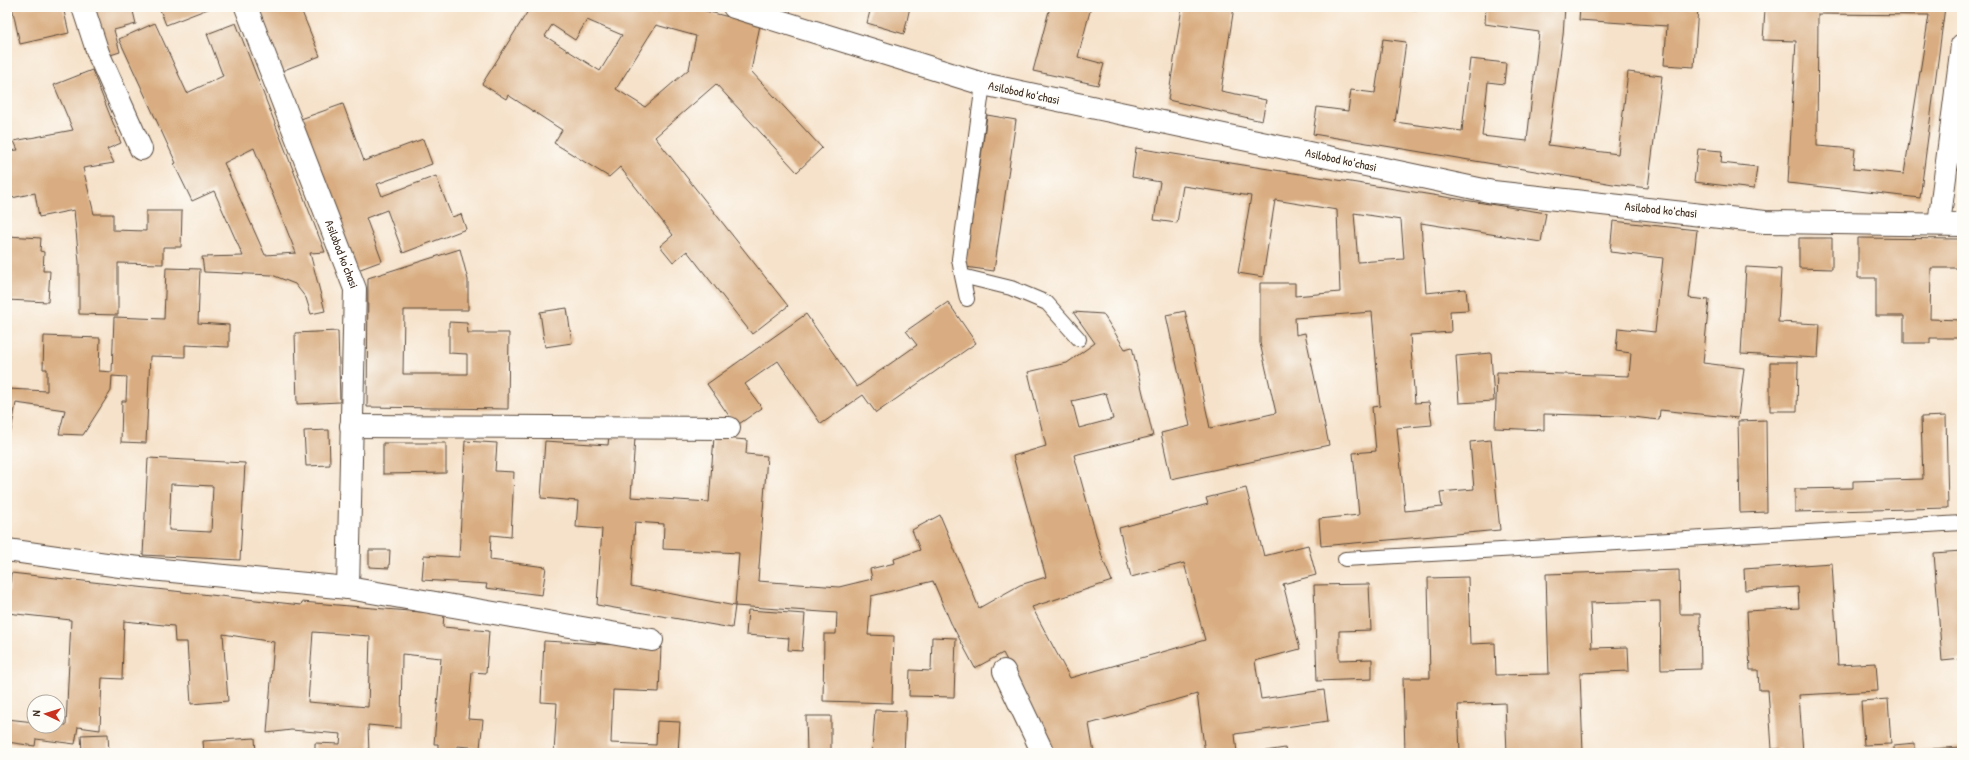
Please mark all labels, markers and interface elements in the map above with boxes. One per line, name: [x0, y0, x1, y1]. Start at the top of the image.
street label: Asilobod koʻchasi: [987, 77, 1061, 108]
street label: Asilobod koʻchasi: [1304, 144, 1378, 175]
street label: Asilobod koʻchasi: [1624, 197, 1698, 222]
street label: Asilobod ko'chasi: [321, 217, 363, 291]
north arrow: [26, 694, 66, 734]
text: N: [29, 710, 43, 717]

